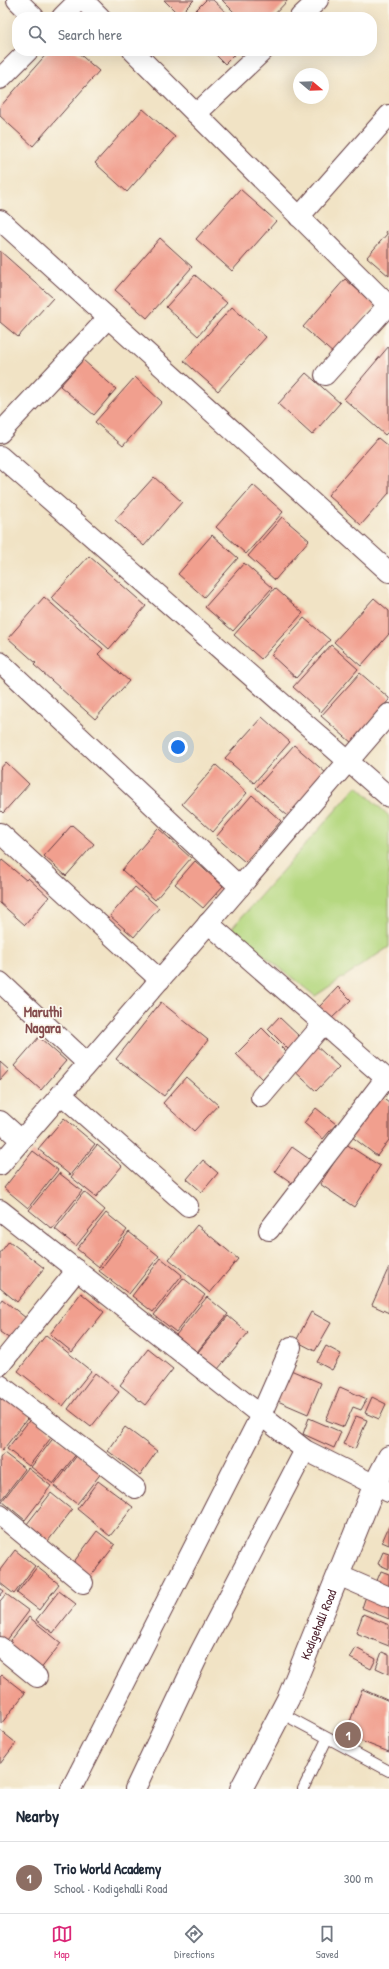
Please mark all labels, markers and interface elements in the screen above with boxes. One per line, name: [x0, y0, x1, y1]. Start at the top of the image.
search box: [12, 12, 377, 56]
icon: search: [26, 23, 48, 45]
text: Search here: [58, 24, 122, 45]
north arrow: [293, 68, 329, 104]
your location: [168, 737, 188, 757]
district label: Maruthi Nagara: [24, 1002, 62, 1039]
street label: Kodigehalli Road: [296, 1587, 340, 1662]
pin: 1: [335, 1720, 361, 1750]
text: Nearby: [16, 1804, 59, 1827]
text: Trio World Academy: [54, 1858, 161, 1879]
text: 1: [27, 1869, 31, 1887]
text: 300 m: [344, 1869, 373, 1887]
text: School · Kodigehalli Road: [54, 1879, 167, 1897]
tab: Map: [51, 1923, 73, 1961]
tab: Directions: [174, 1923, 215, 1961]
tab: Saved: [316, 1923, 338, 1961]

